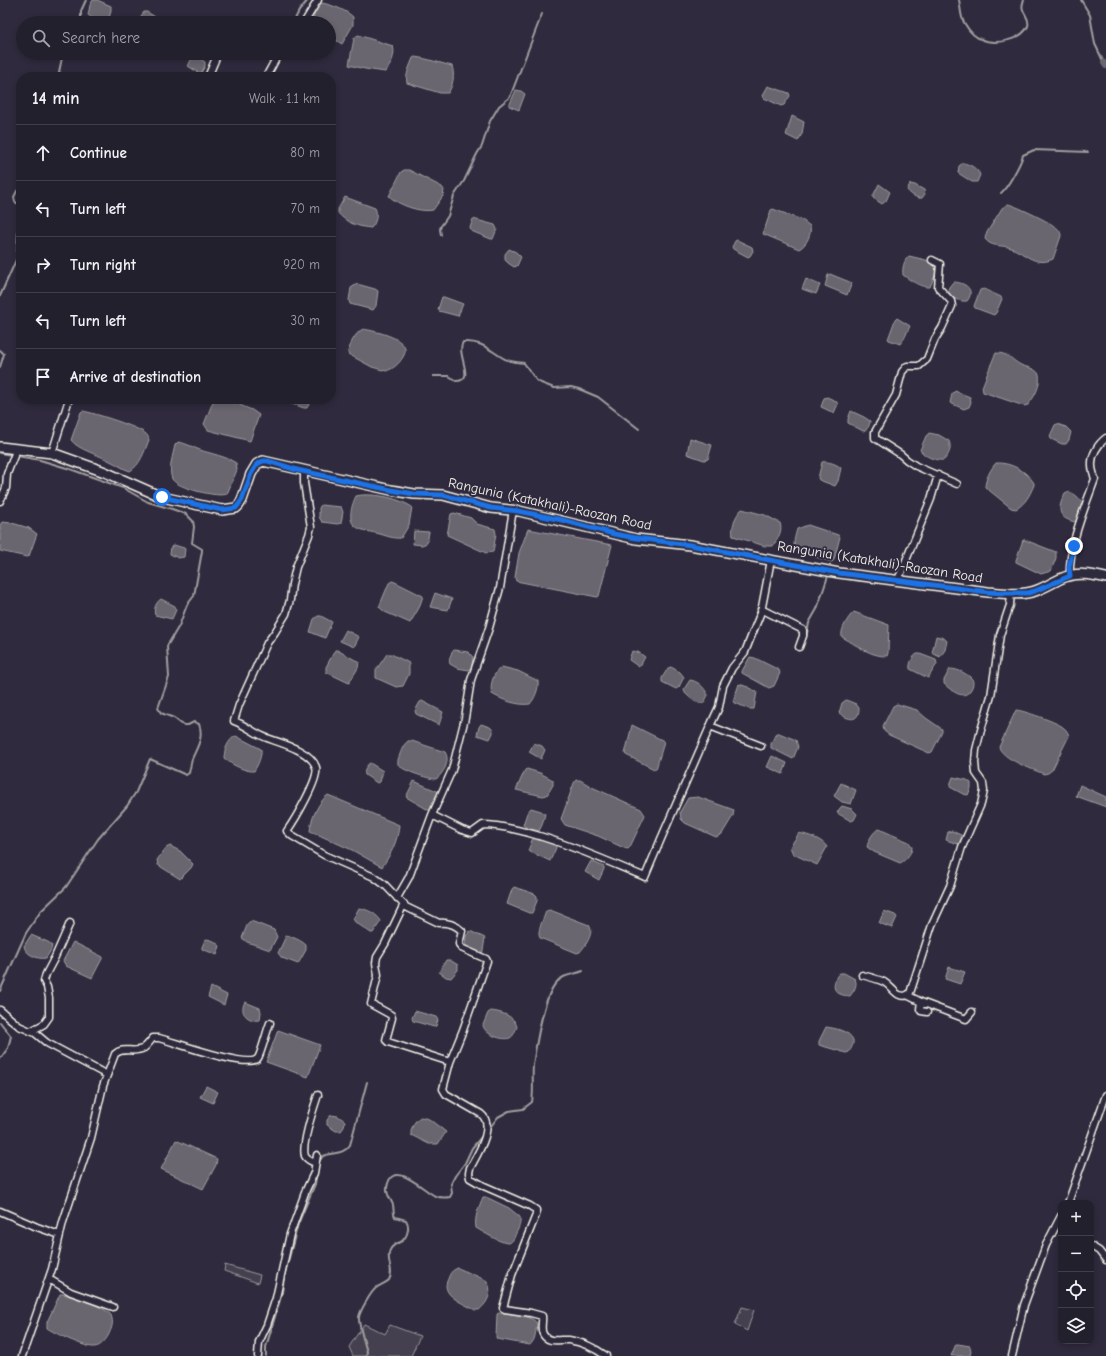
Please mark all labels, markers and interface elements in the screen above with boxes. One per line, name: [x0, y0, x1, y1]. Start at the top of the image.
search box: [16, 16, 336, 60]
icon: search: [30, 27, 52, 49]
text: Search here: [62, 29, 140, 47]
text: 14 min: [32, 89, 79, 108]
text: Walk · 1.1 km: [249, 91, 320, 106]
icon: ahead: [32, 142, 54, 164]
text: Continue: [70, 144, 127, 162]
text: 80 m: [290, 145, 320, 160]
icon: left: [32, 198, 54, 220]
text: Turn left: [70, 200, 126, 218]
text: 70 m: [291, 201, 320, 216]
icon: right: [32, 254, 54, 276]
text: Turn right: [70, 256, 136, 274]
text: 920 m: [283, 257, 320, 272]
icon: left: [32, 310, 54, 332]
text: Turn left: [70, 312, 126, 330]
text: 30 m: [290, 313, 320, 328]
icon: arrive: [32, 366, 54, 388]
text: Arrive at destination: [70, 368, 201, 386]
street label: Rangunia (Katakhali)-Raozan Road: [447, 474, 653, 534]
route start: [153, 488, 171, 506]
street label: Rangunia (Katakhali)-Raozan Road: [776, 537, 984, 587]
route end: [1065, 537, 1083, 555]
map controls: [1058, 1200, 1094, 1344]
button: +: [1058, 1200, 1094, 1236]
button: −: [1058, 1236, 1094, 1272]
button: locate: [1058, 1272, 1094, 1308]
button: layers: [1058, 1308, 1094, 1344]

